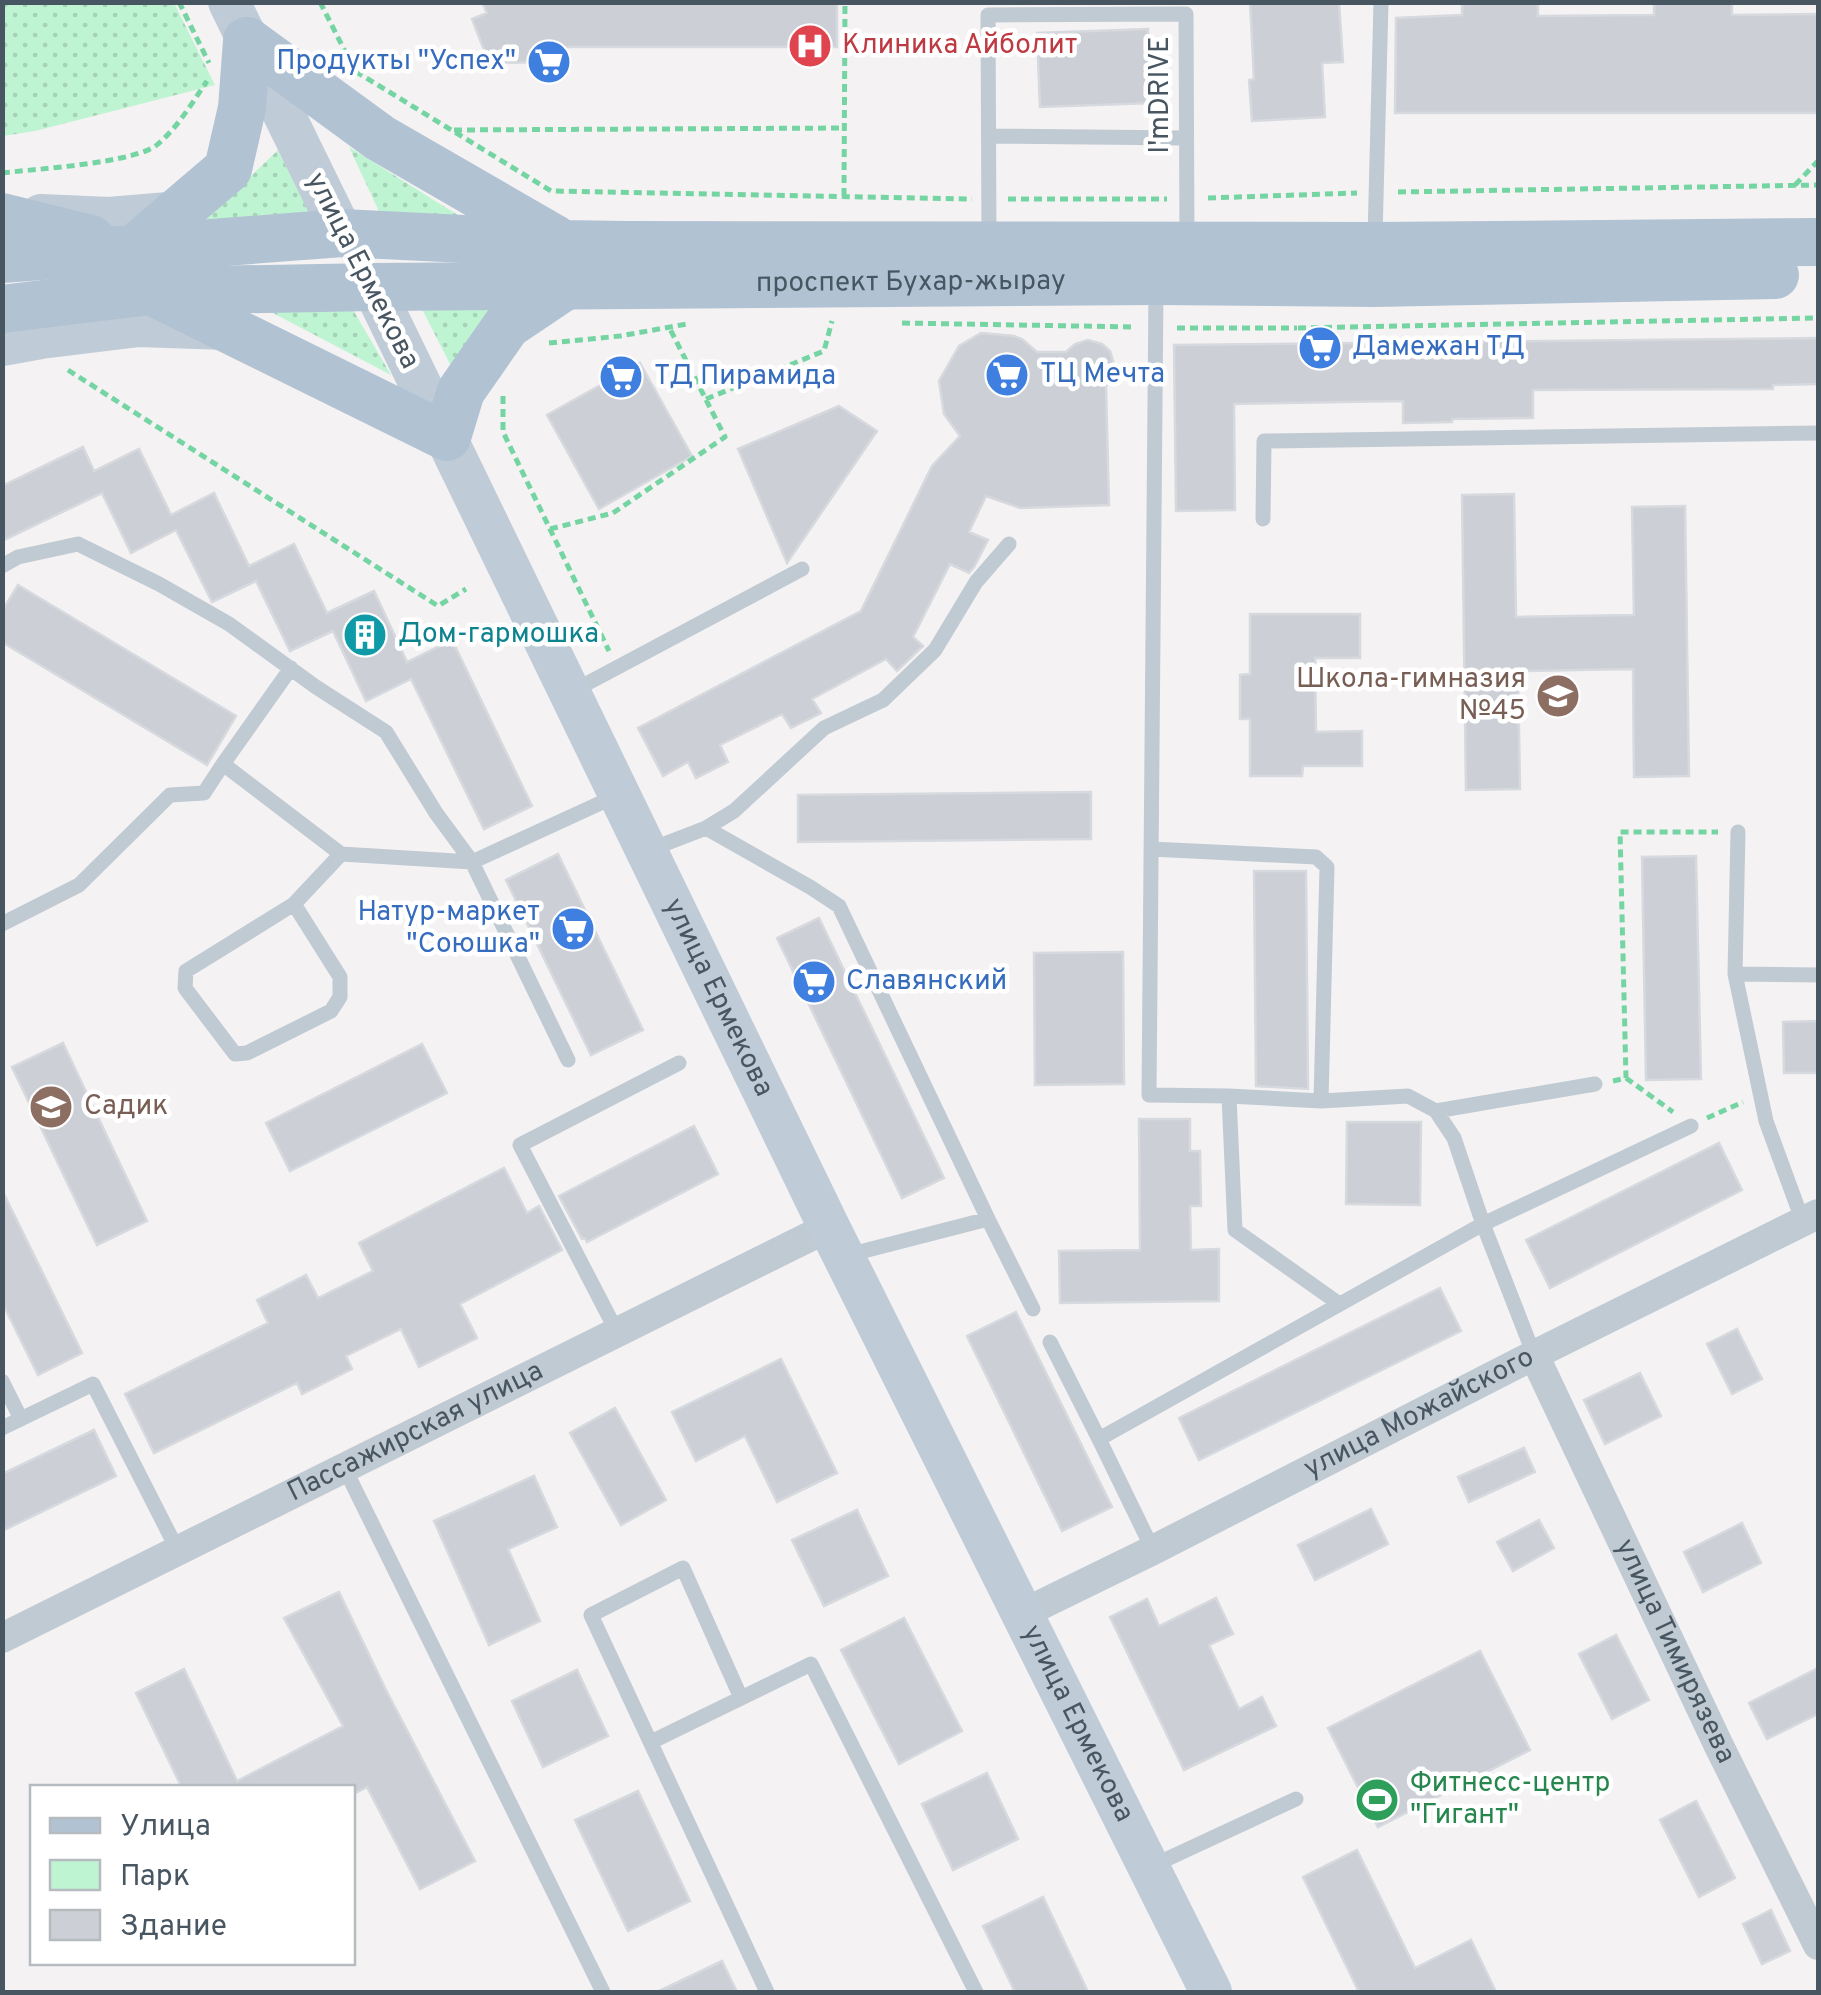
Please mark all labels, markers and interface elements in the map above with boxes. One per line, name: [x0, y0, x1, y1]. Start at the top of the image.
hospital icon: Клиника Айболит: [787, 23, 833, 69]
place label: Клиника Айболит: [842, 28, 1077, 64]
street label: I'mDRIVE: [1143, 36, 1179, 154]
supermarket icon: Продукты "Успех": [526, 39, 572, 85]
place label: Продукты "Успех": [276, 44, 516, 80]
street label: улица Ермекова: [297, 167, 427, 375]
street label: проспект Бухар-жырау: [756, 264, 1066, 302]
supermarket icon: Дамежан ТД: [1297, 325, 1343, 371]
place label: Дамежан ТД: [1352, 330, 1525, 366]
supermarket icon: ТЦ Мечта: [984, 352, 1030, 398]
supermarket icon: ТД Пирамида: [598, 354, 644, 400]
place label: ТЦ Мечта: [1040, 357, 1165, 393]
place label: ТД Пирамида: [654, 359, 836, 395]
building icon: Дом-гармошка: [342, 612, 388, 658]
place label: Дом-гармошка: [398, 617, 599, 653]
place label: Школа-гимназия №45: [1296, 662, 1526, 730]
school or university icon: Школа-гимназия №45: [1535, 673, 1581, 719]
street label: улица Ермекова: [654, 893, 781, 1103]
place label: Натур-маркет "Союшка": [357, 895, 540, 963]
supermarket icon: Натур-маркет "Союшка": [550, 906, 596, 952]
supermarket icon: Славянский: [791, 959, 837, 1005]
place label: Славянский: [846, 964, 1007, 1000]
school or university icon: Садик: [28, 1084, 74, 1130]
place label: Садик: [84, 1089, 168, 1125]
street label: улица Можайского: [1298, 1340, 1540, 1488]
street label: Пассажирская улица: [282, 1354, 550, 1511]
street label: улица Тимирязева: [1606, 1533, 1743, 1770]
street label: улица Ермекова: [1013, 1619, 1141, 1828]
place label: Фитнесс-центр "Гигант": [1410, 1766, 1610, 1834]
sports icon: Фитнесс-центр "Гигант": [1354, 1777, 1400, 1823]
legend: [30, 1785, 355, 1965]
text: Улица: [120, 1809, 211, 1846]
text: Парк: [120, 1859, 190, 1896]
text: Здание: [120, 1909, 227, 1946]

